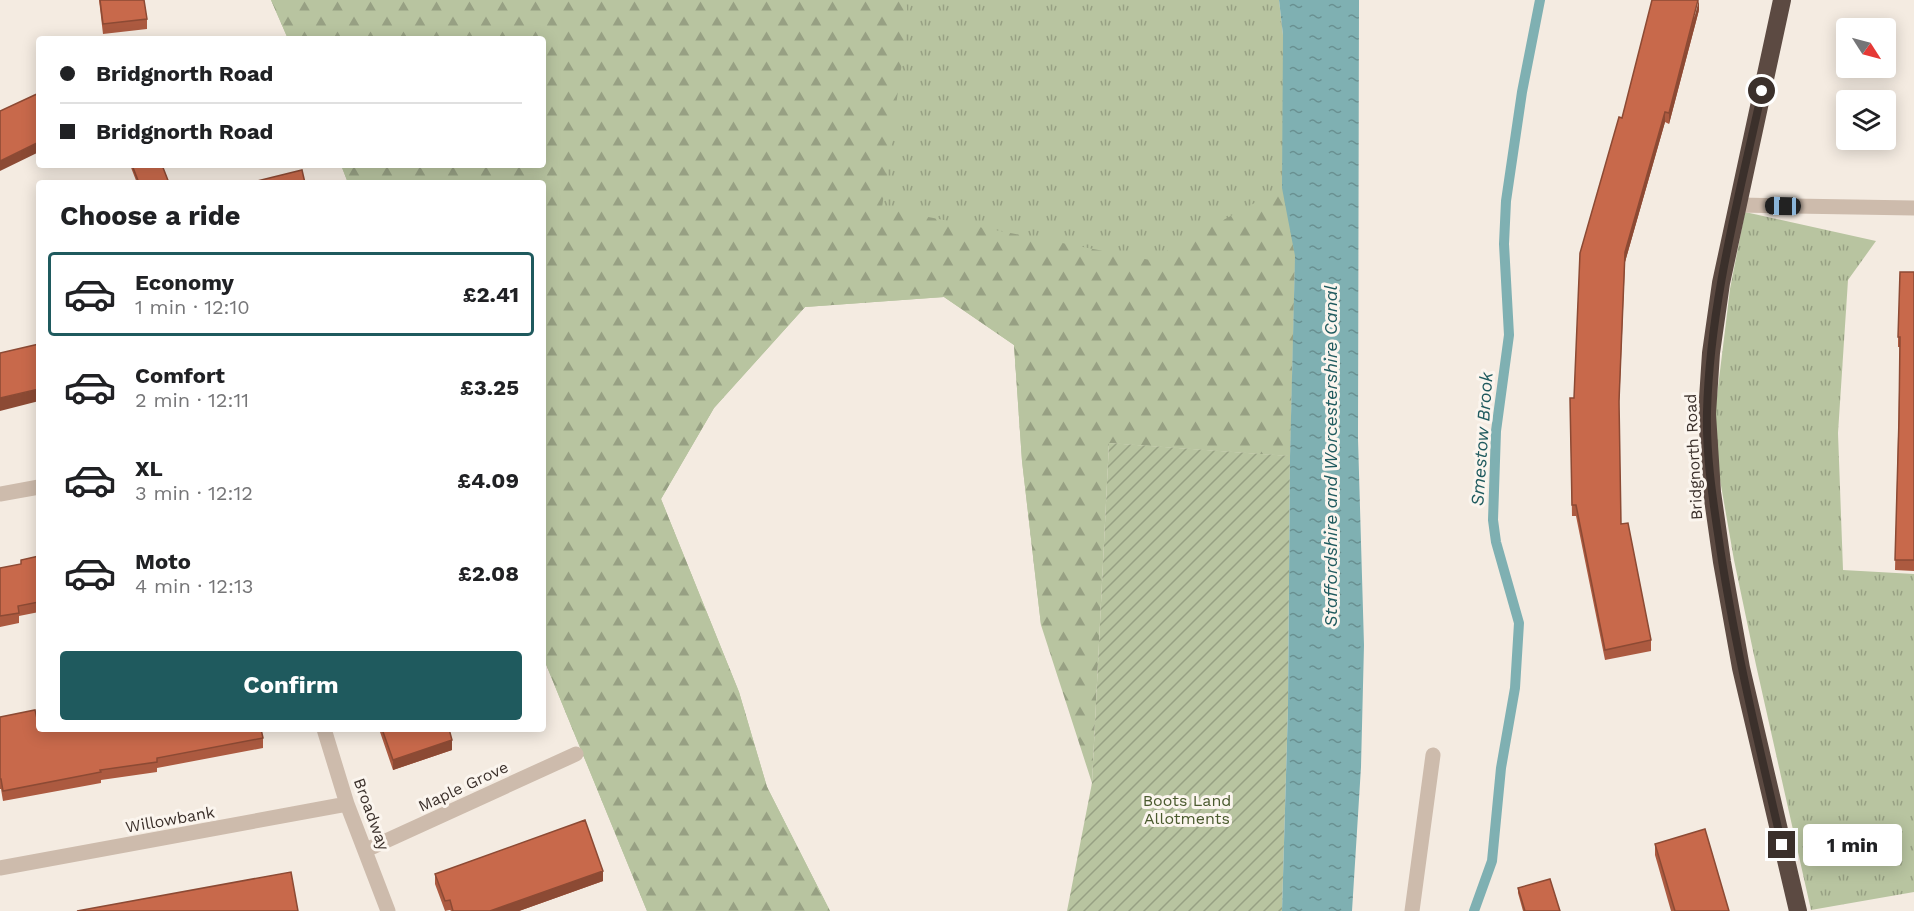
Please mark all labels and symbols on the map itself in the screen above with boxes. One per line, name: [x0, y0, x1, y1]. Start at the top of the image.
north arrow: [1836, 18, 1896, 78]
route start: [1748, 77, 1775, 104]
car: [1765, 197, 1801, 215]
water label: Staffordshire and Worcestershire Canal: [1320, 285, 1341, 627]
water label: Smestow Brook: [1466, 370, 1497, 507]
street label: Bridgnorth Road: [1681, 393, 1706, 521]
street label: Maple Grove: [415, 757, 511, 816]
street label: Broadway: [350, 775, 394, 854]
park label: Boots Land Allotments: [1143, 791, 1231, 828]
street label: Willowbank: [124, 802, 216, 837]
callout: 1 min: [1803, 824, 1902, 866]
route end: [1768, 831, 1795, 858]

